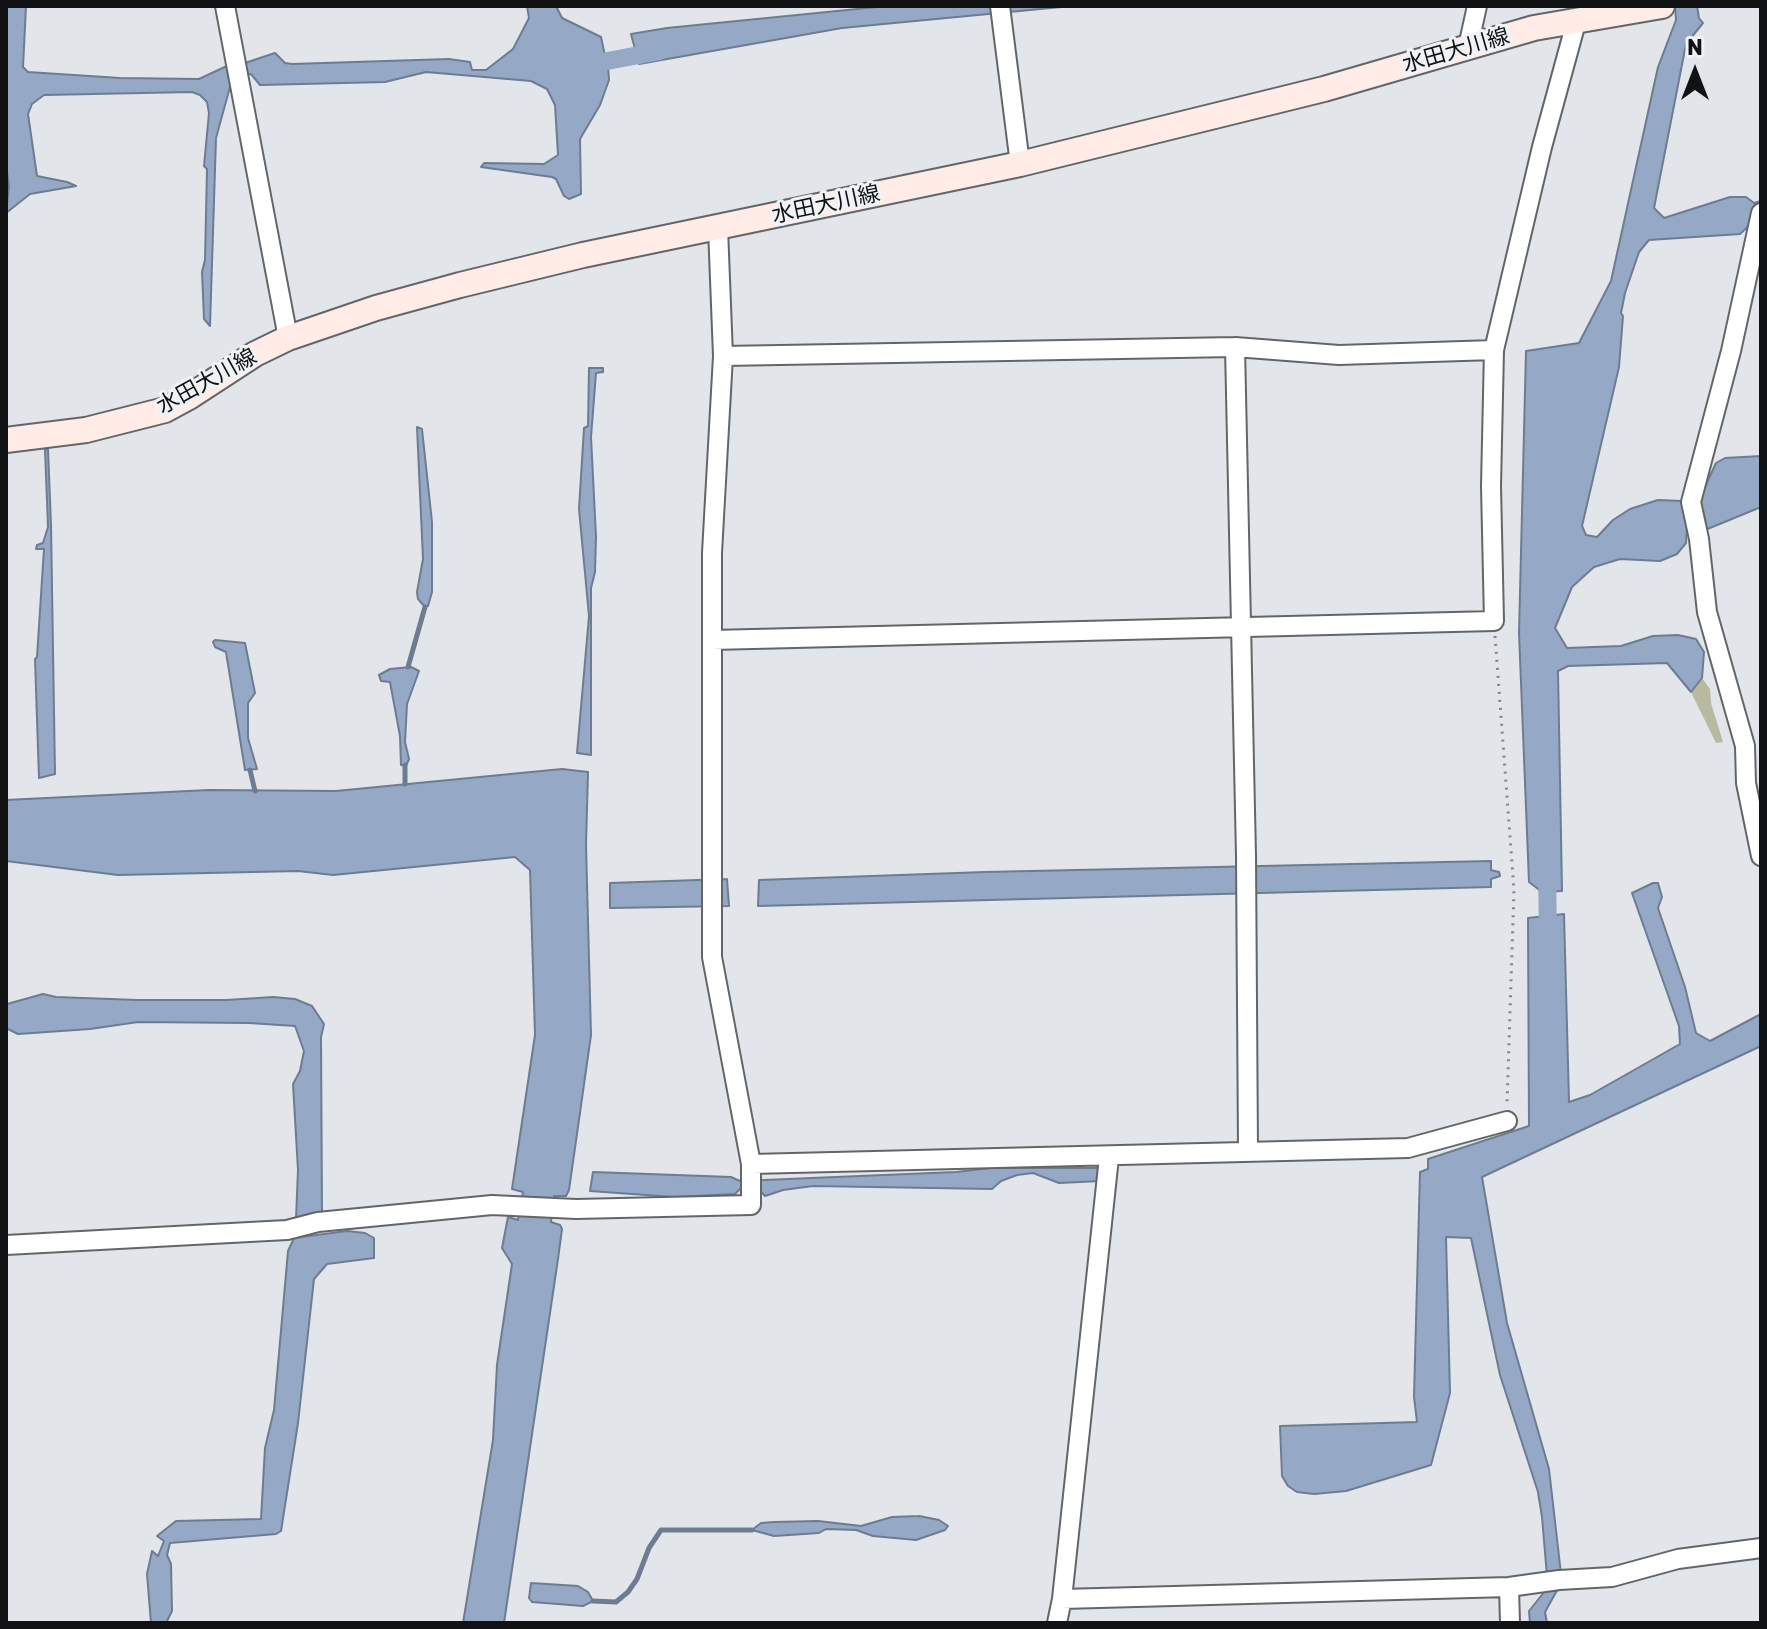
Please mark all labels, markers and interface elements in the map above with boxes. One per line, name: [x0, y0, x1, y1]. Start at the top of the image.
street label: 水田大川線: [1399, 23, 1513, 79]
north arrow: [1655, 32, 1735, 112]
text: N: [1687, 34, 1703, 61]
street label: 水田大川線: [769, 181, 883, 229]
street label: 水田大川線: [152, 344, 262, 420]

